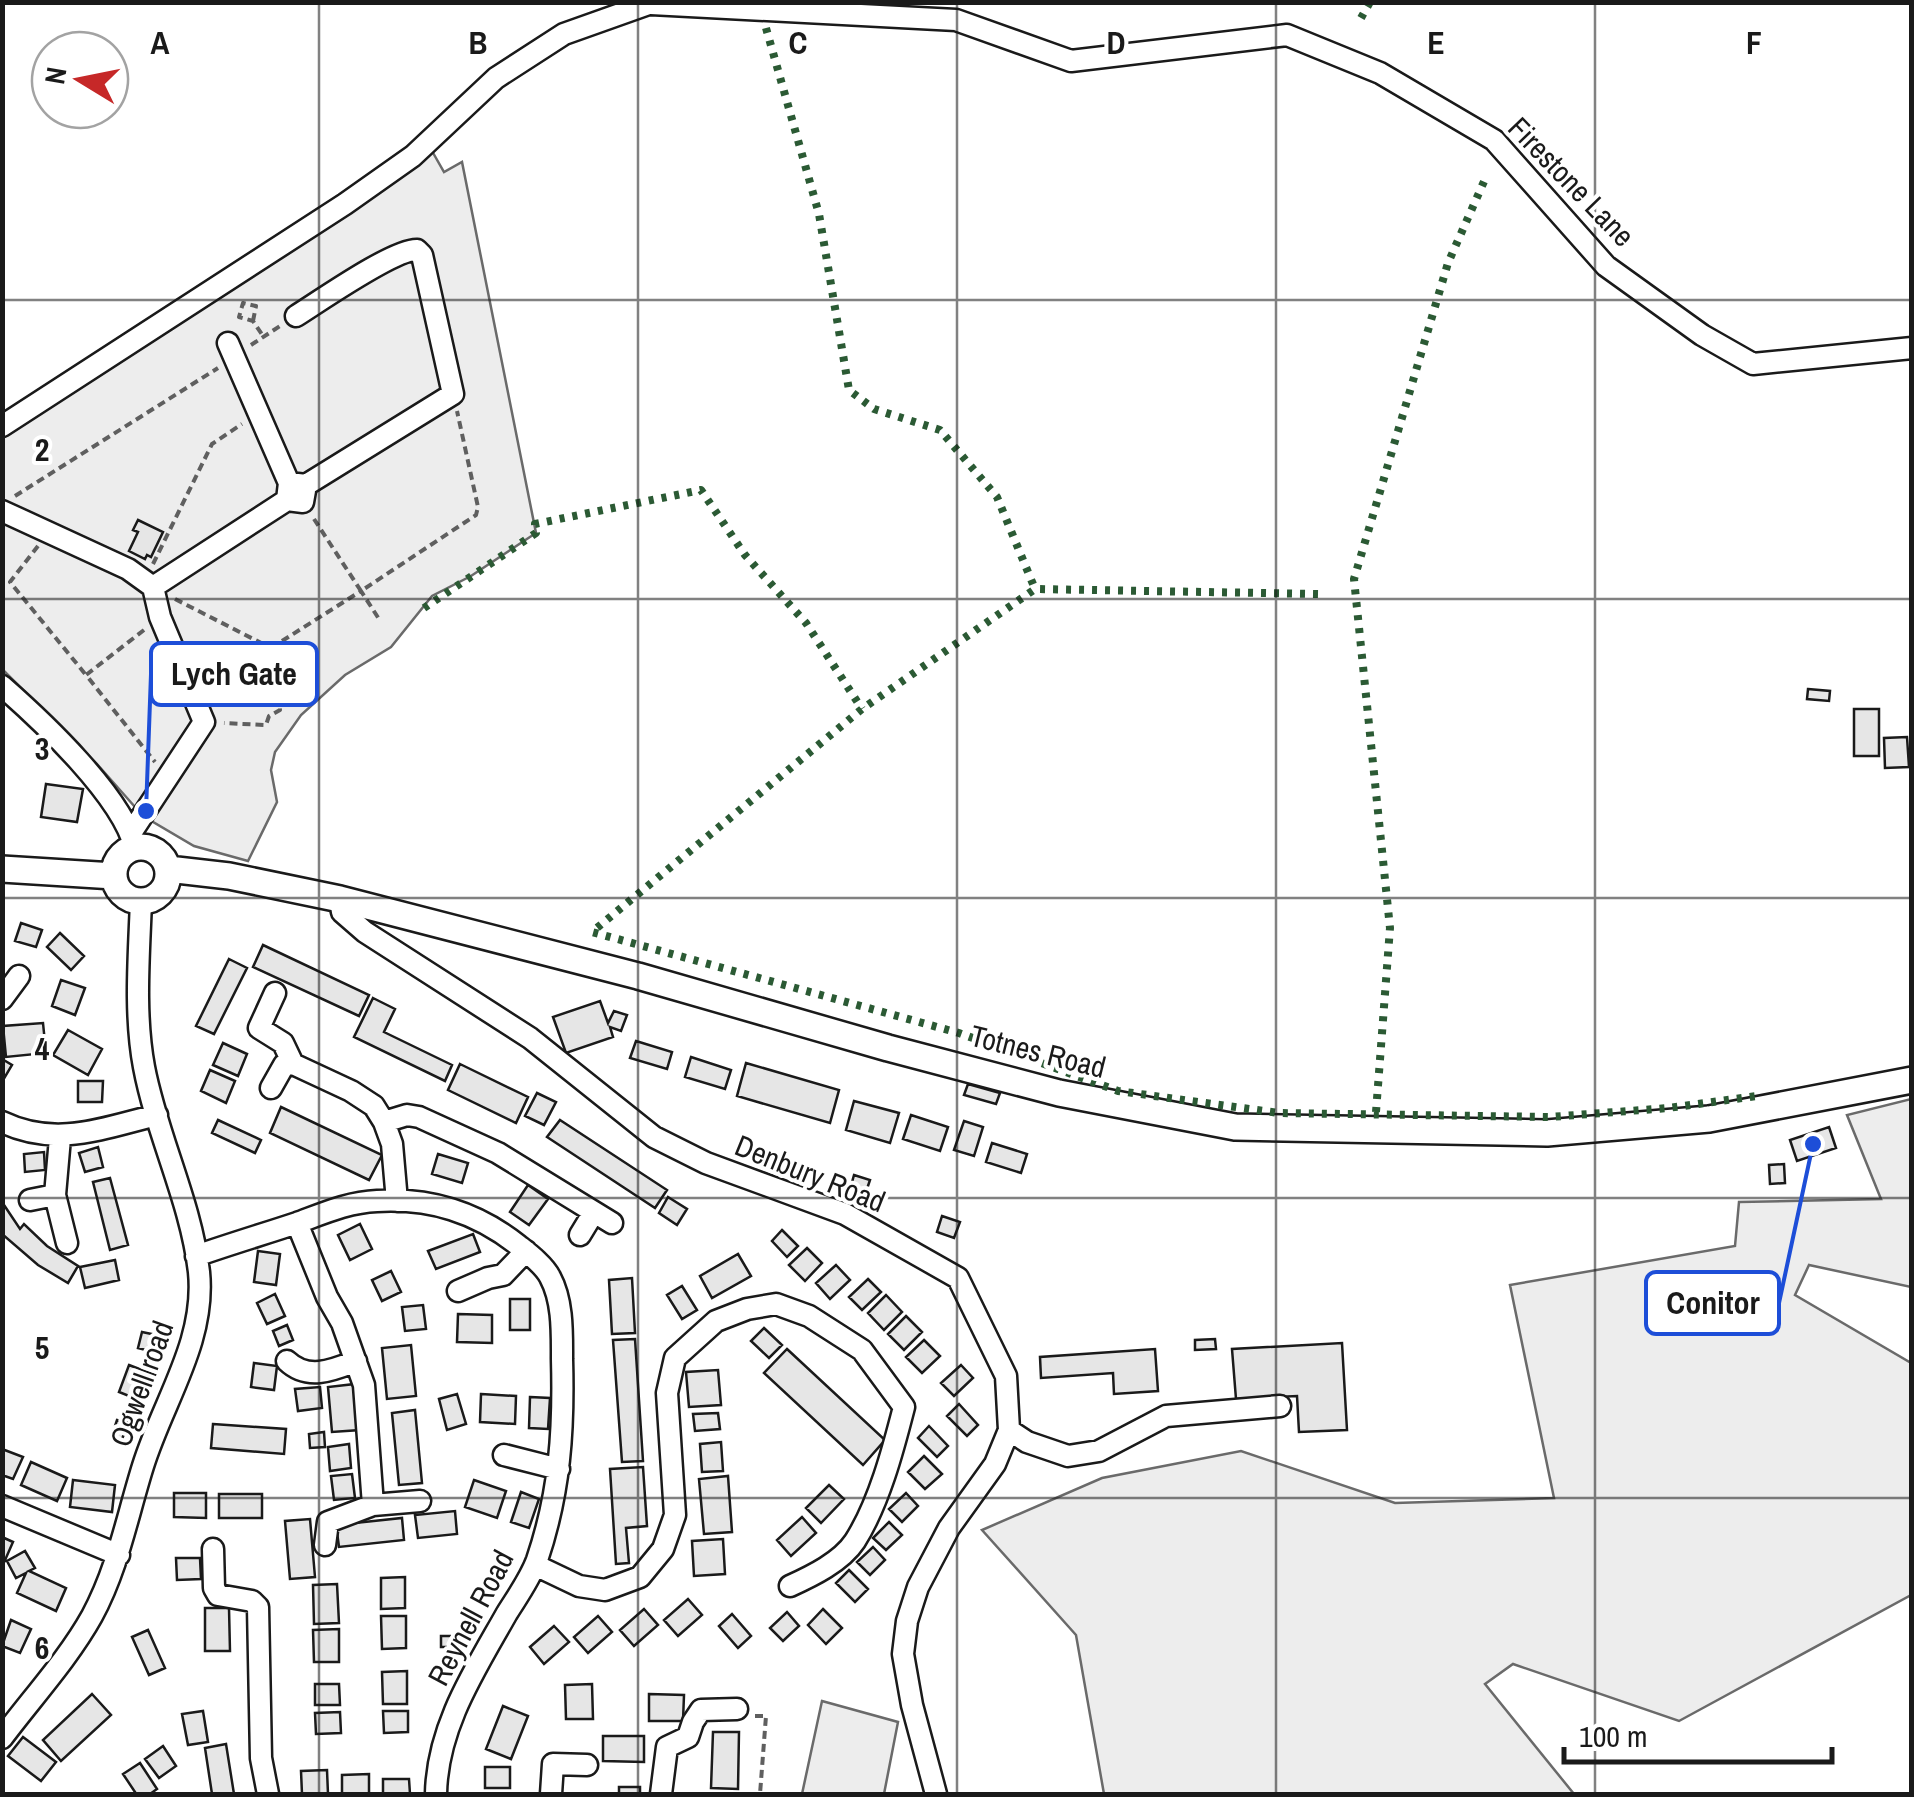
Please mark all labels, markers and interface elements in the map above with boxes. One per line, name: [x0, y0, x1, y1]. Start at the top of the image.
text: A: [151, 21, 170, 64]
text: B: [469, 21, 487, 64]
text: C: [789, 21, 807, 64]
text: D: [1107, 21, 1125, 64]
text: E: [1427, 21, 1445, 64]
text: F: [1746, 21, 1762, 64]
north arrow: [30, 30, 130, 130]
text: N: [35, 64, 76, 87]
street label: Firestone Lane: [1500, 108, 1644, 255]
text: 2: [35, 428, 49, 471]
callout: Lych Gate: [151, 643, 317, 705]
text: Lych Gate: [171, 652, 297, 695]
text: 3: [35, 727, 49, 770]
street label: Totnes Road: [966, 1015, 1110, 1087]
text: 4: [35, 1027, 50, 1070]
street label: Denbury Road: [729, 1125, 891, 1221]
callout: Conitor: [1646, 1272, 1779, 1334]
text: Conitor: [1666, 1281, 1760, 1324]
street label: Ogwell road: [100, 1315, 182, 1452]
text: 5: [35, 1326, 49, 1369]
street label: Reynell Road: [418, 1543, 522, 1692]
text: 6: [35, 1626, 49, 1669]
scale bar: [1564, 1702, 1832, 1764]
text: 100 m: [1579, 1716, 1647, 1756]

